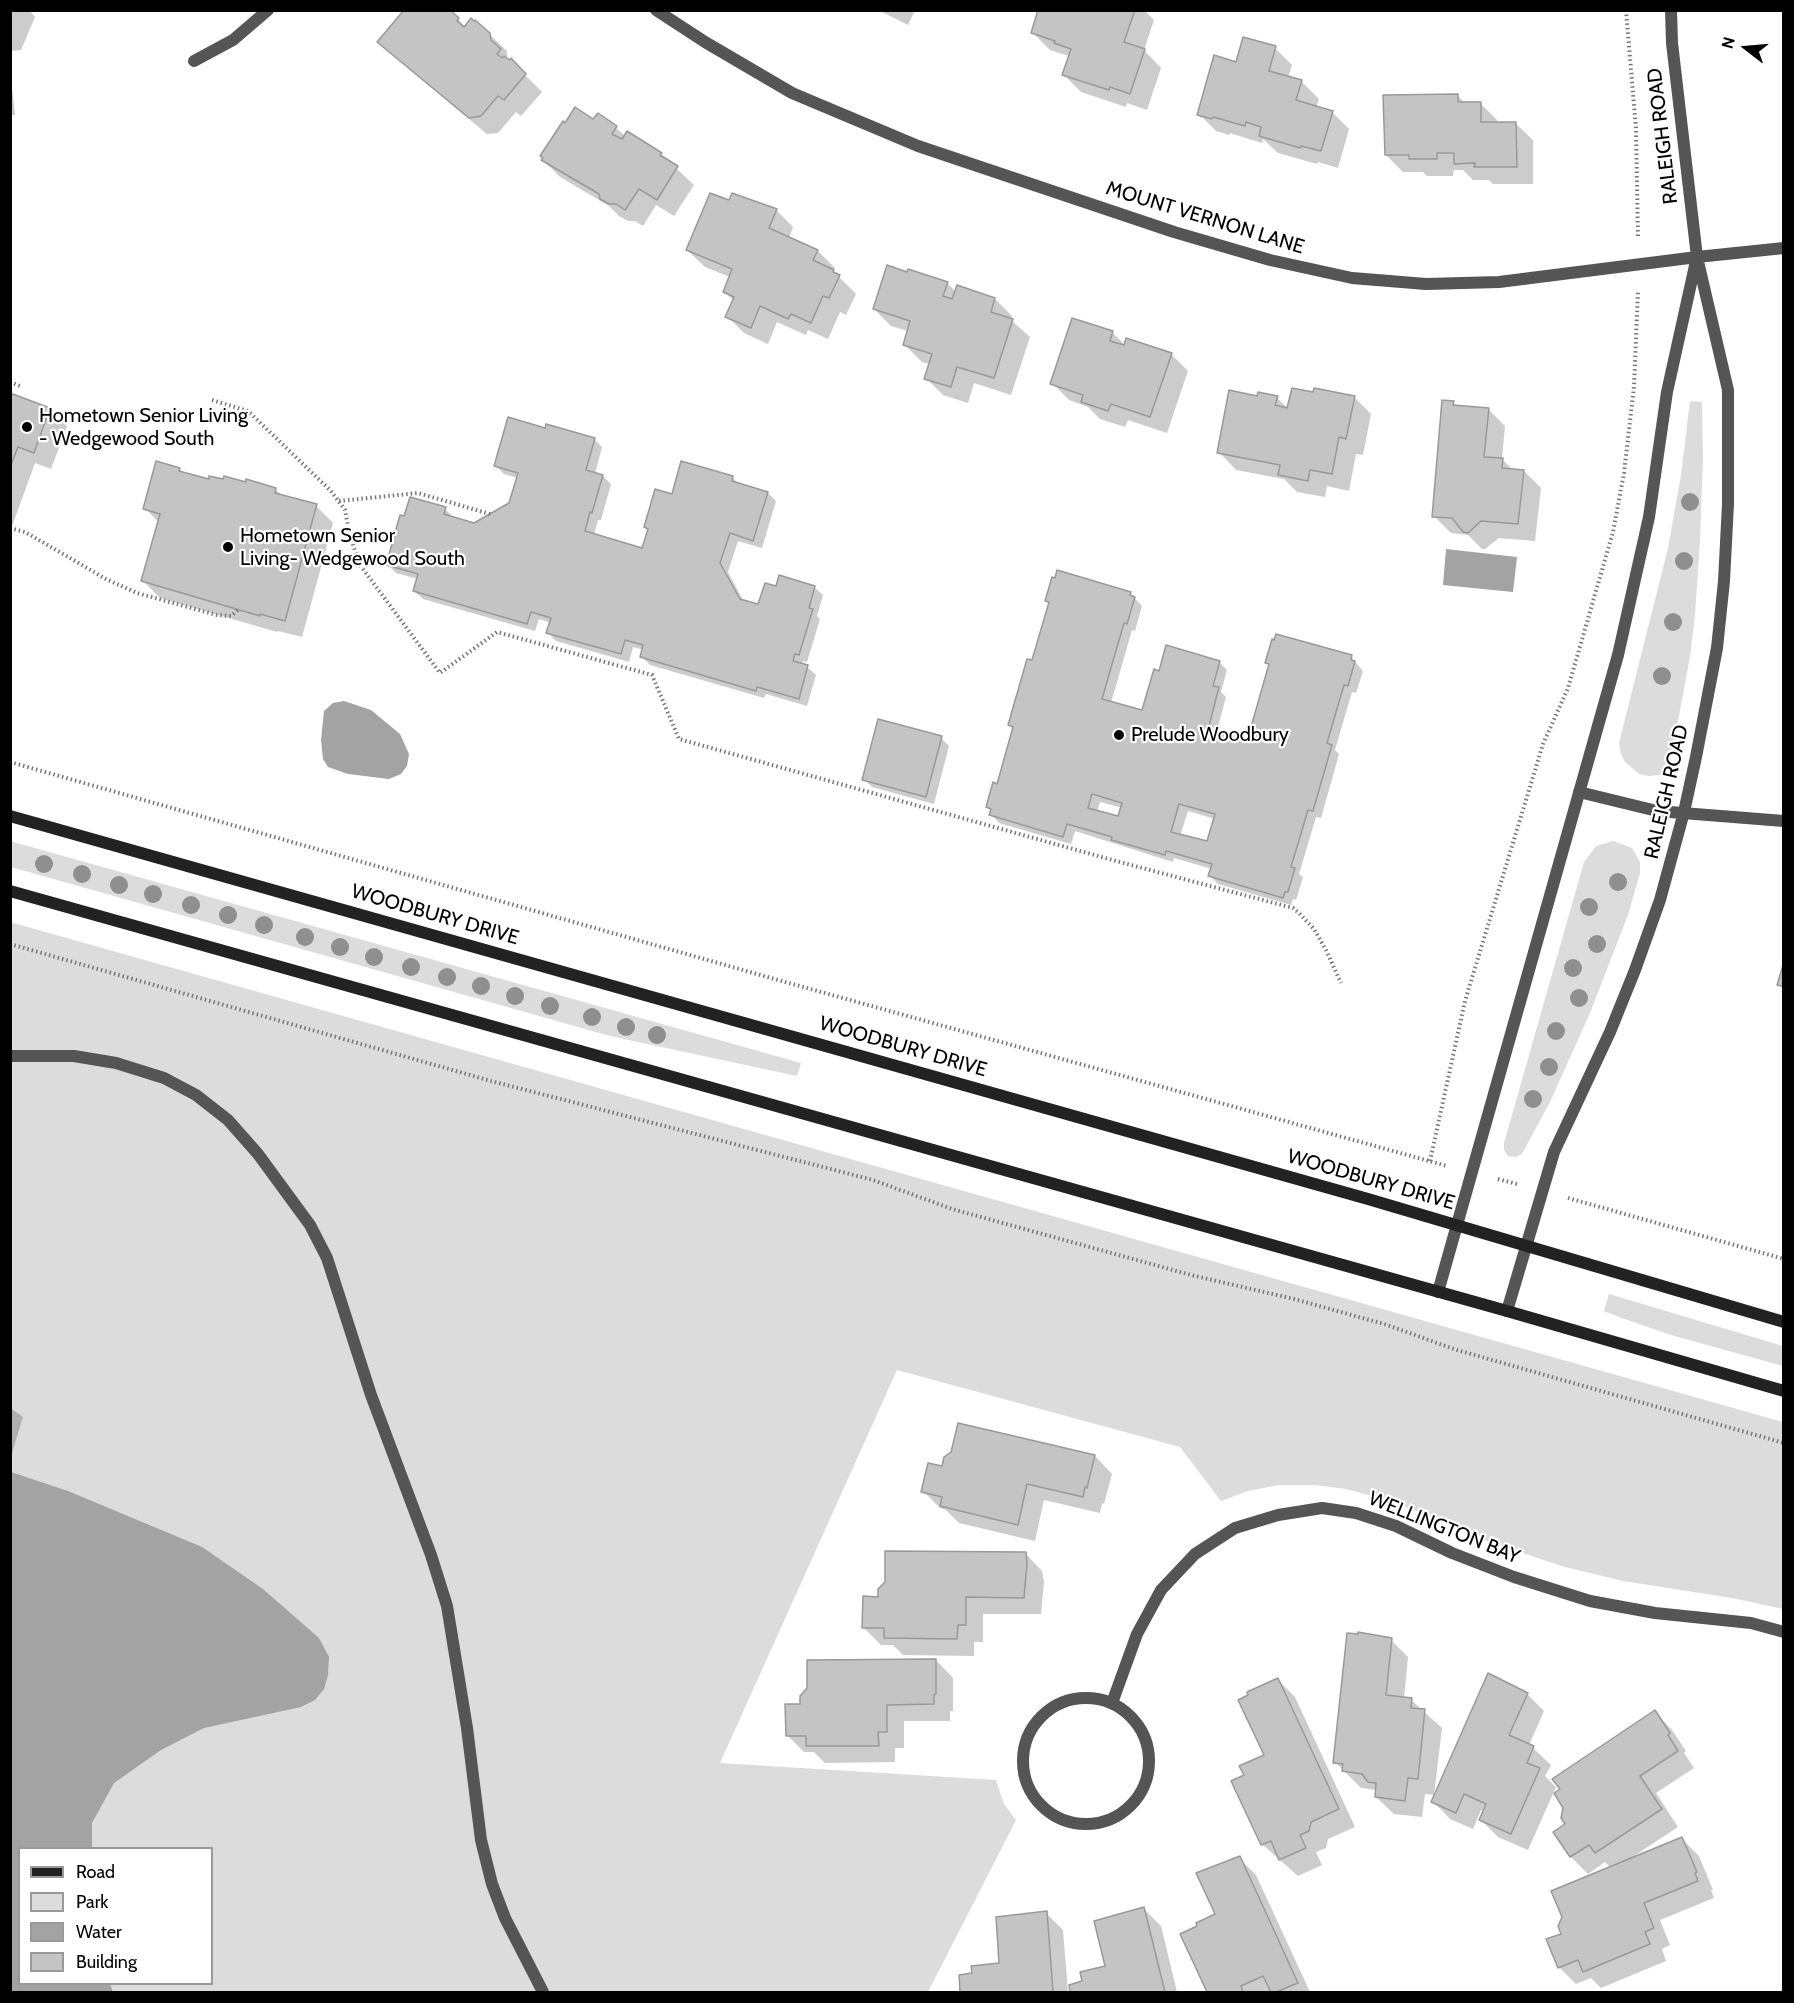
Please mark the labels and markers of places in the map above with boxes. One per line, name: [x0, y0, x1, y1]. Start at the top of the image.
place label: Hometown Senior Living - Wedgewood South: [39, 404, 248, 451]
marker: Hometown Senior Living - Wedgewood South: [20, 420, 34, 434]
place label: Hometown Senior Living- Wedgewood South: [240, 524, 465, 571]
marker: Hometown Senior Living- Wedgewood South: [221, 540, 235, 554]
place label: Prelude Woodbury: [1131, 723, 1289, 747]
marker: Prelude Woodbury: [1112, 728, 1126, 742]

